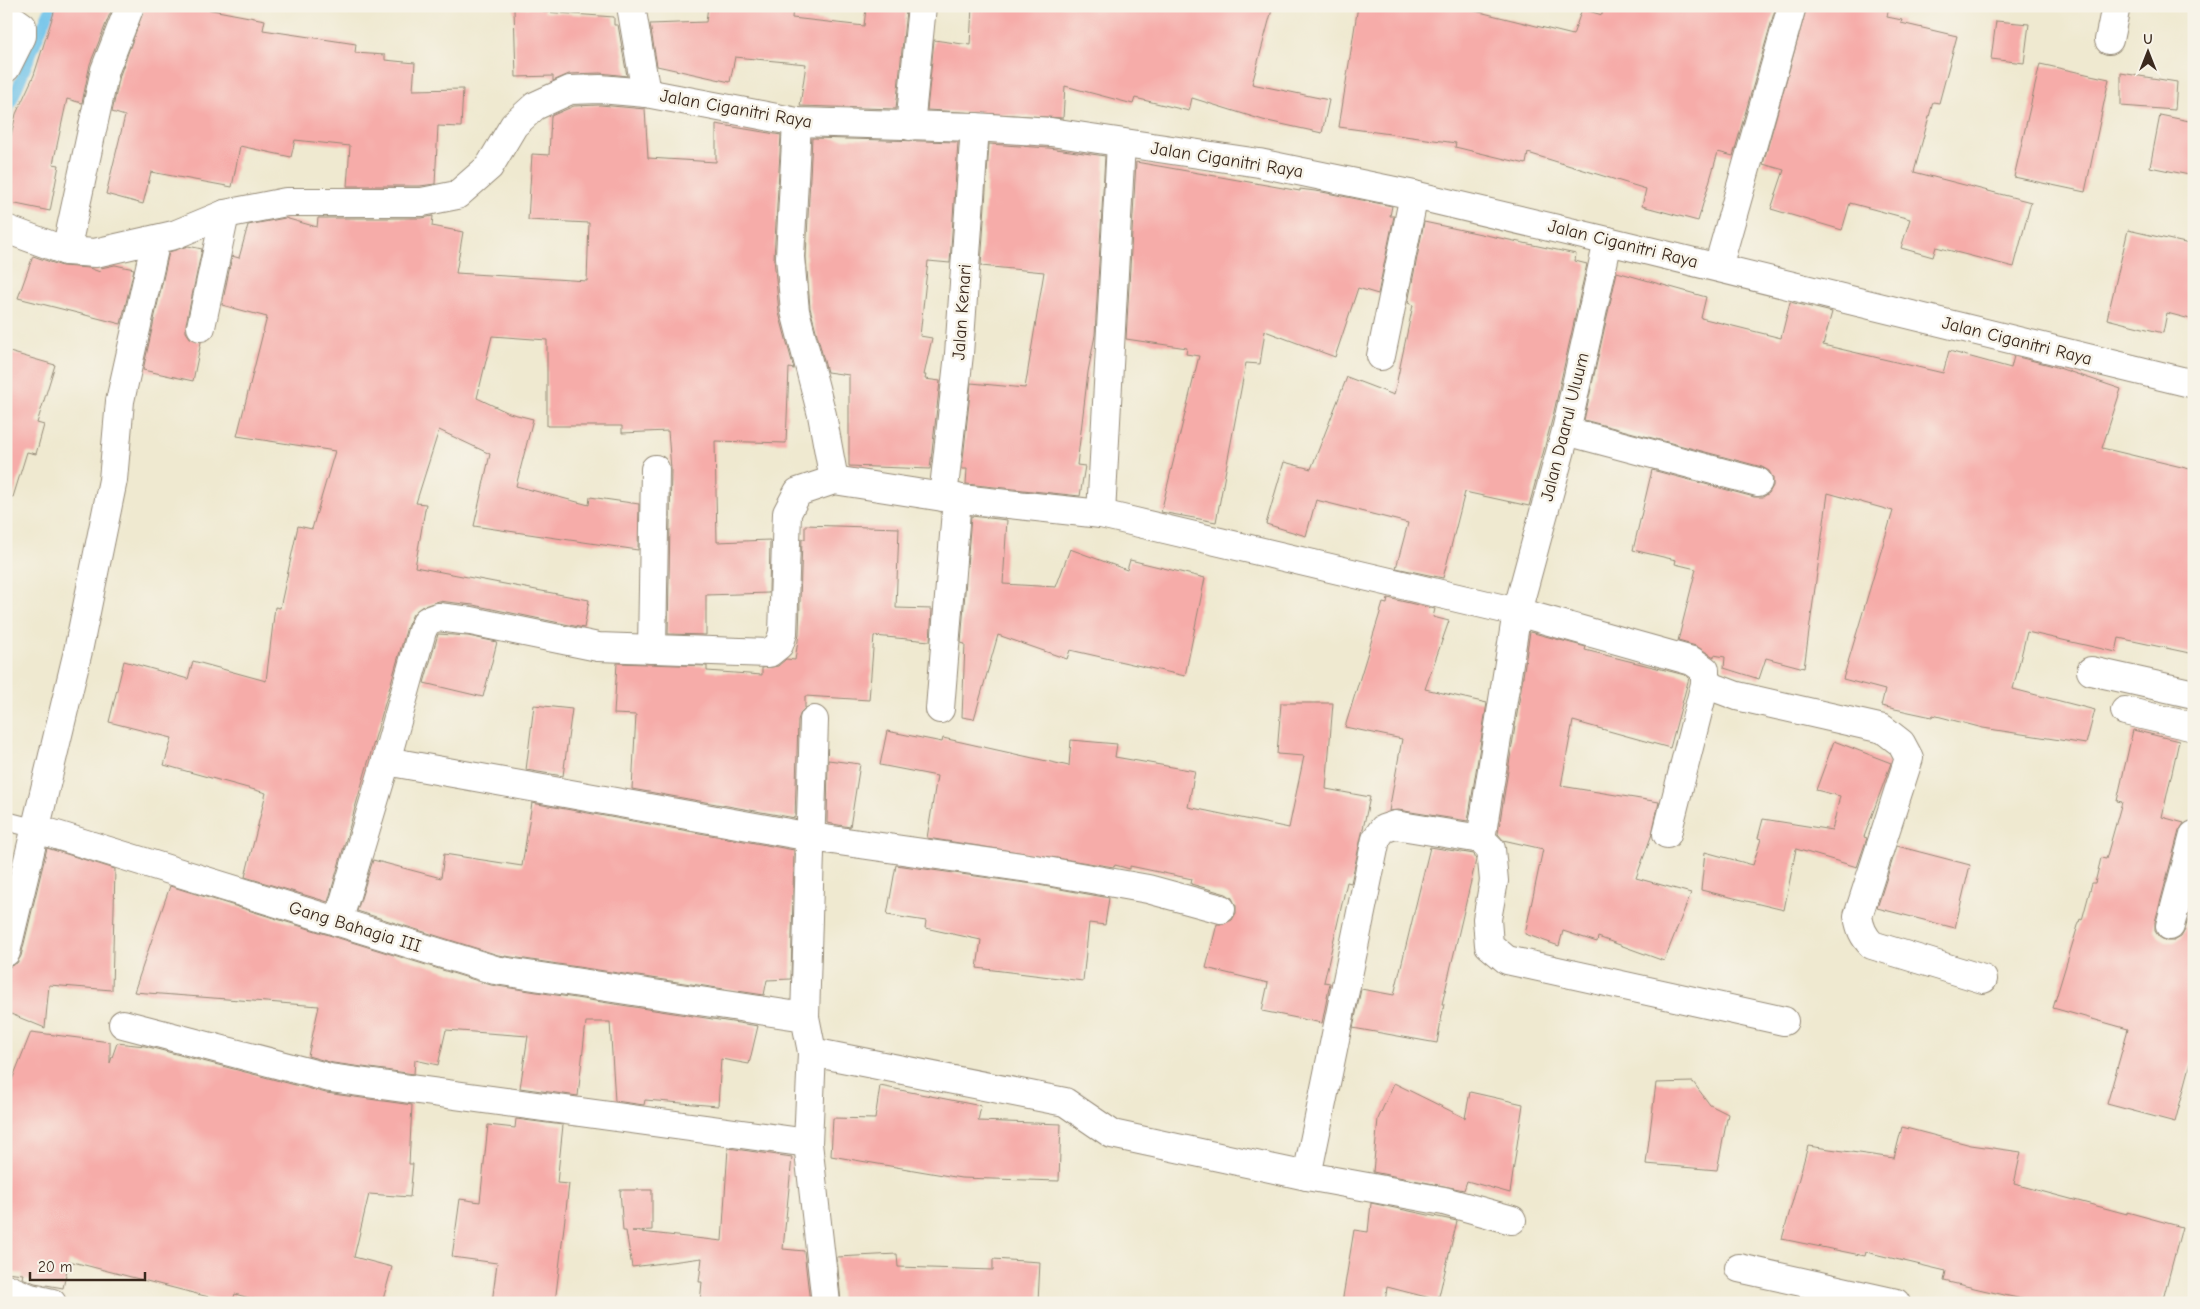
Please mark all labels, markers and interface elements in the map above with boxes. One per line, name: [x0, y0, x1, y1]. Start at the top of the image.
north arrow: [2122, 28, 2172, 78]
text: U: [2143, 31, 2153, 48]
street label: Jalan Ciganitri Raya: [658, 85, 814, 133]
street label: Jalan Ciganitri Raya: [1149, 138, 1305, 182]
street label: Jalan Ciganitri Raya: [1546, 215, 1700, 273]
street label: Jalan Kenari: [948, 263, 976, 361]
street label: Jalan Ciganitri Raya: [1940, 312, 2094, 370]
street label: Jalan Daarul Uluum: [1536, 350, 1594, 504]
street label: Gang Bahagia III: [286, 897, 424, 957]
scale bar: [30, 1249, 145, 1281]
text: 20 m: [38, 1258, 72, 1276]

